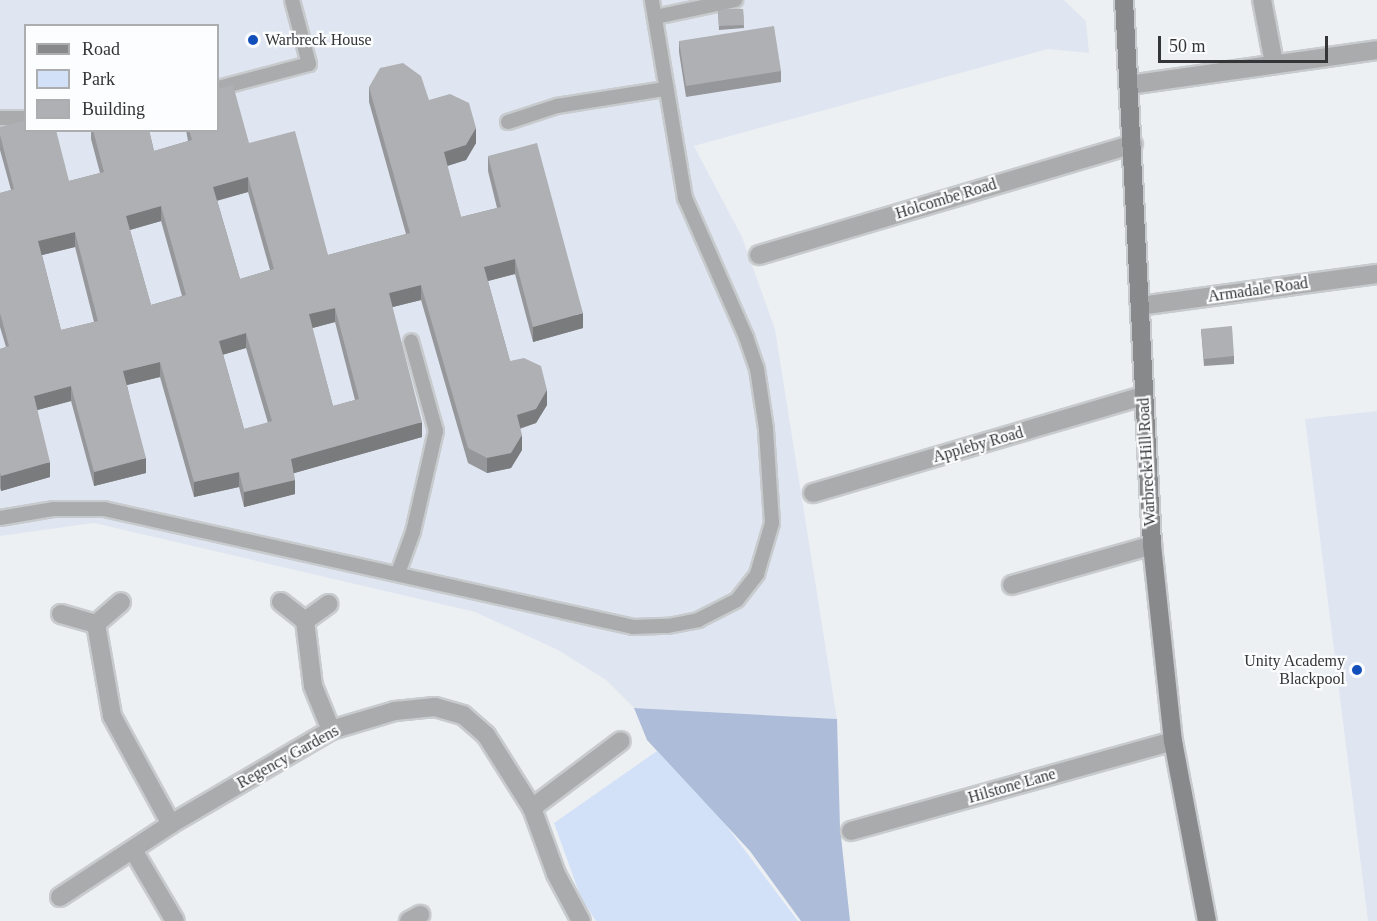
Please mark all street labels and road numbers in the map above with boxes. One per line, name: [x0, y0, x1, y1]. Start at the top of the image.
street label: Holcombe Road: [893, 175, 999, 223]
street label: Armadale Road: [1207, 273, 1309, 307]
street label: Warbreck Hill Road: [1134, 397, 1160, 527]
street label: Appleby Road: [931, 423, 1025, 467]
street label: Regency Gardens: [234, 721, 342, 793]
street label: Hilstone Lane: [966, 764, 1058, 808]

